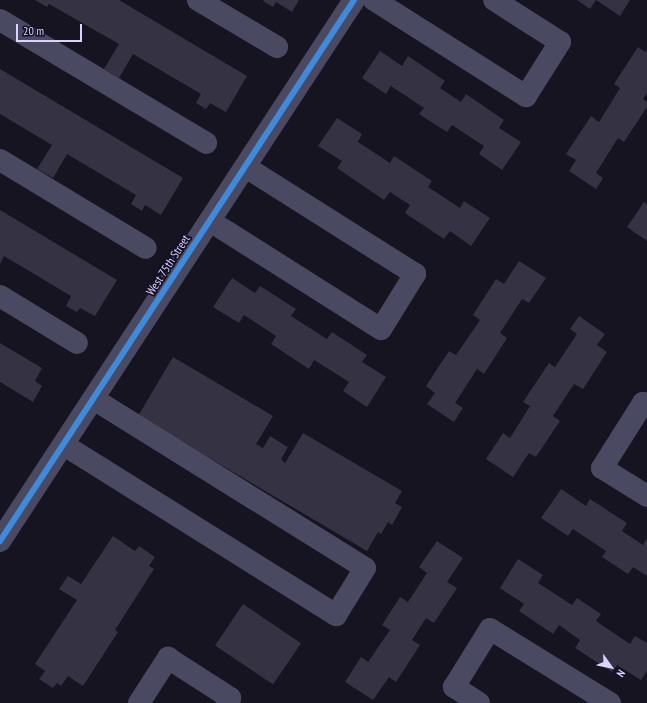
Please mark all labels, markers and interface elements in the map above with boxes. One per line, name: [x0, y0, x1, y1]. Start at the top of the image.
scale bar: [18, 16, 84, 42]
text: 20 m: [23, 23, 44, 38]
street label: West 75th Street: [143, 232, 193, 298]
north arrow: [591, 647, 631, 687]
text: N: [614, 667, 629, 680]

